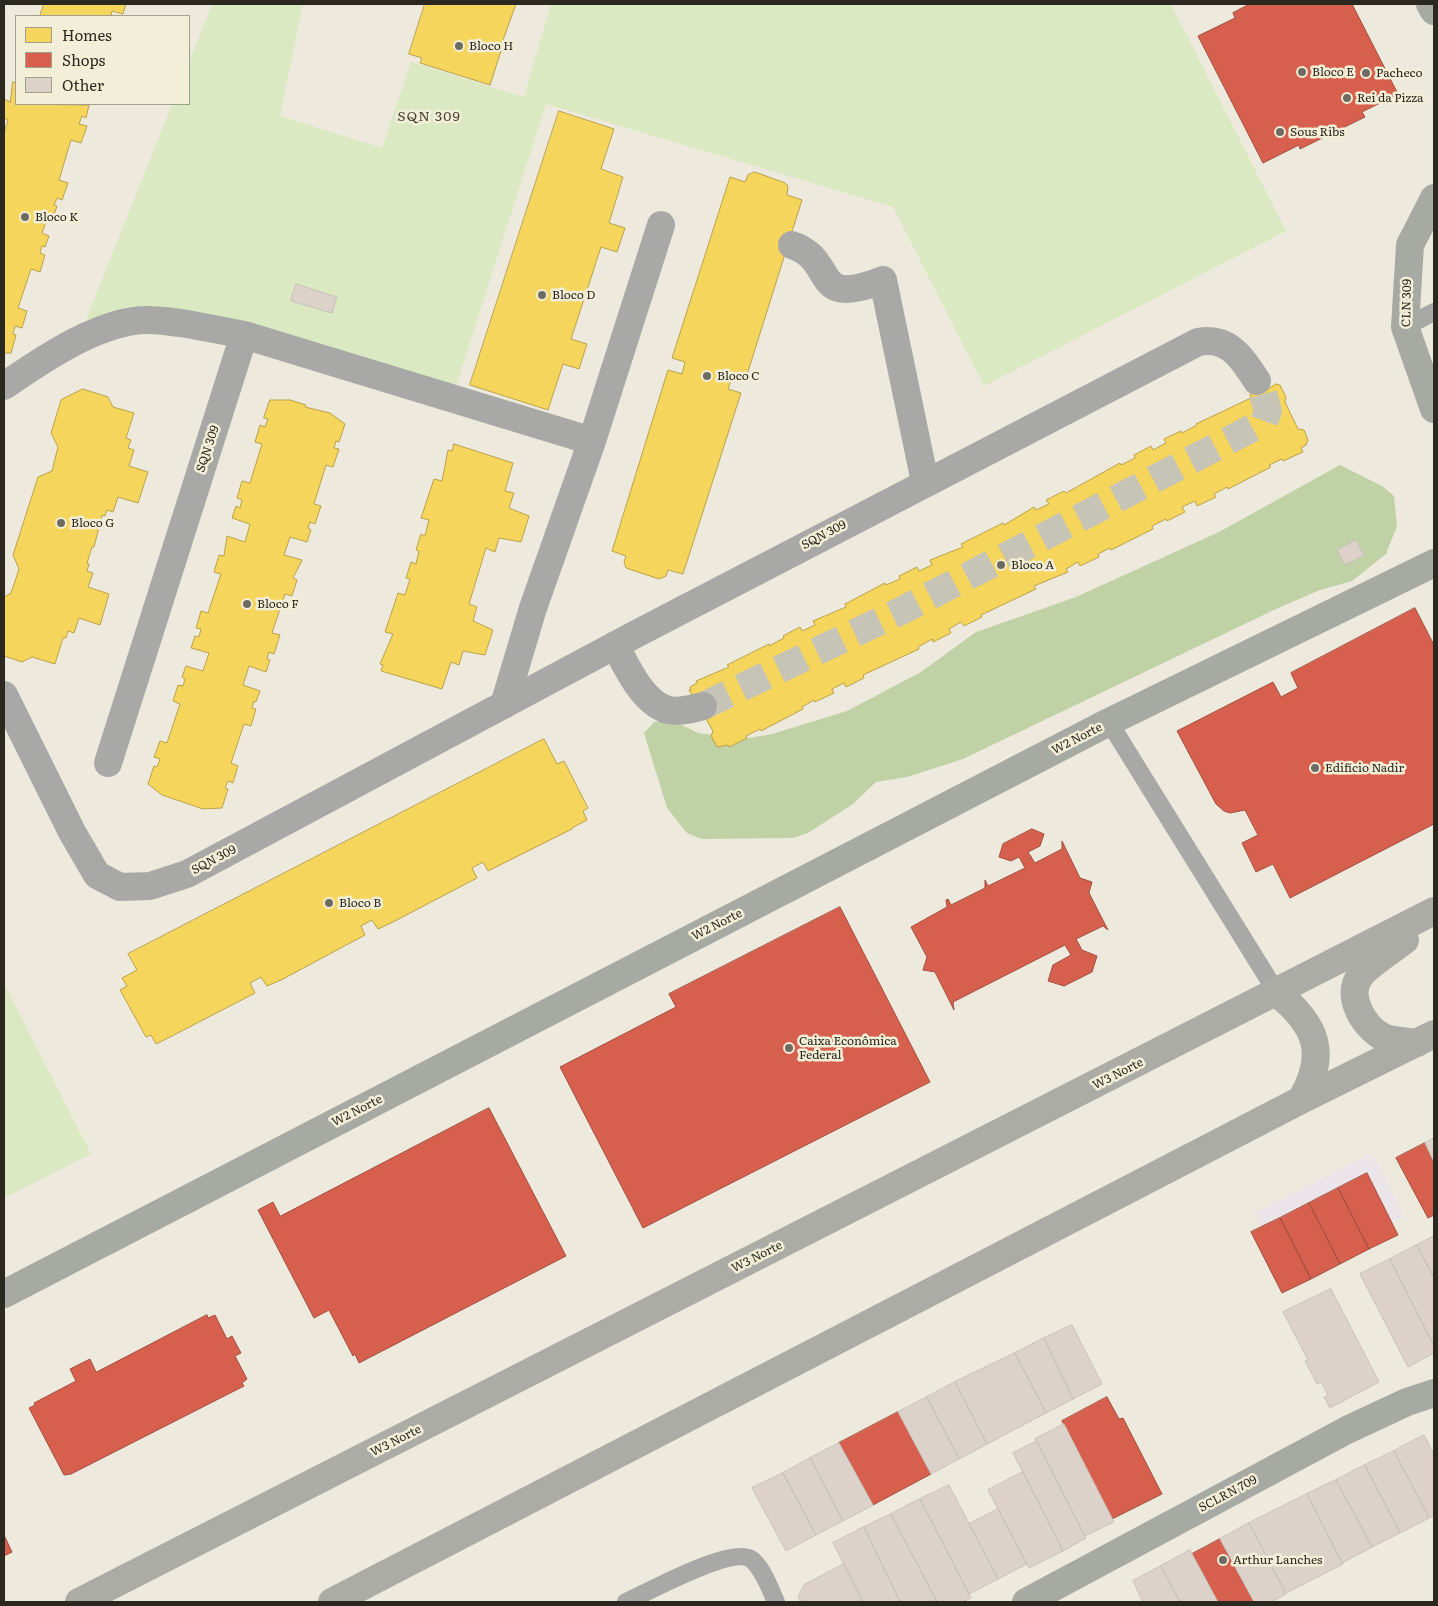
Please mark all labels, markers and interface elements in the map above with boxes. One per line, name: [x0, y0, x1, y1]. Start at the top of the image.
legend: [15, 15, 190, 105]
text: Homes: [62, 23, 112, 46]
place label: Bloco H: [469, 39, 513, 53]
marker: Bloco H: [453, 40, 465, 52]
text: Shops: [62, 48, 105, 71]
place label: Bloco E: [1312, 65, 1354, 79]
marker: Bloco E: [1296, 66, 1308, 78]
place label: Pacheco: [1376, 66, 1423, 80]
marker: Pacheco: [1360, 67, 1372, 79]
text: Other: [62, 73, 104, 96]
place label: Rei da Pizza: [1357, 91, 1424, 105]
marker: Rei da Pizza: [1341, 92, 1353, 104]
district label: SQN 309: [396, 109, 462, 125]
place label: Sous Ribs: [1290, 125, 1345, 139]
marker: Sous Ribs: [1274, 126, 1286, 138]
place label: Bloco K: [35, 210, 78, 224]
marker: Bloco K: [19, 211, 31, 223]
street label: CLN 309: [1399, 279, 1415, 327]
place label: Bloco D: [552, 288, 595, 302]
marker: Bloco D: [536, 289, 548, 301]
place label: Bloco C: [717, 369, 760, 383]
marker: Bloco C: [701, 370, 713, 382]
street label: SQN 309: [194, 424, 222, 474]
place label: Bloco G: [71, 516, 114, 530]
marker: Bloco G: [55, 517, 67, 529]
street label: SQN 309: [799, 517, 849, 553]
place label: Bloco A: [1011, 558, 1054, 572]
marker: Bloco A: [995, 559, 1007, 571]
place label: Bloco F: [257, 597, 299, 611]
marker: Bloco F: [241, 598, 253, 610]
street label: W2 Norte: [1049, 720, 1105, 758]
place label: Edifício Nadir: [1325, 761, 1404, 775]
marker: Edifício Nadir: [1309, 762, 1321, 774]
street label: SQN 309: [189, 842, 239, 878]
place label: Bloco B: [339, 896, 381, 910]
marker: Bloco B: [323, 897, 335, 909]
street label: W2 Norte: [689, 906, 745, 944]
place label: Caixa Econômica Federal: [799, 1034, 897, 1062]
marker: Caixa Econômica Federal: [783, 1042, 795, 1054]
street label: W3 Norte: [1090, 1055, 1146, 1093]
street label: W2 Norte: [329, 1092, 385, 1130]
street label: W3 Norte: [729, 1238, 785, 1276]
street label: W3 Norte: [368, 1422, 424, 1460]
street label: SCLRN 709: [1197, 1473, 1259, 1515]
place label: Arthur Lanches: [1233, 1553, 1323, 1567]
marker: Arthur Lanches: [1217, 1554, 1229, 1566]

